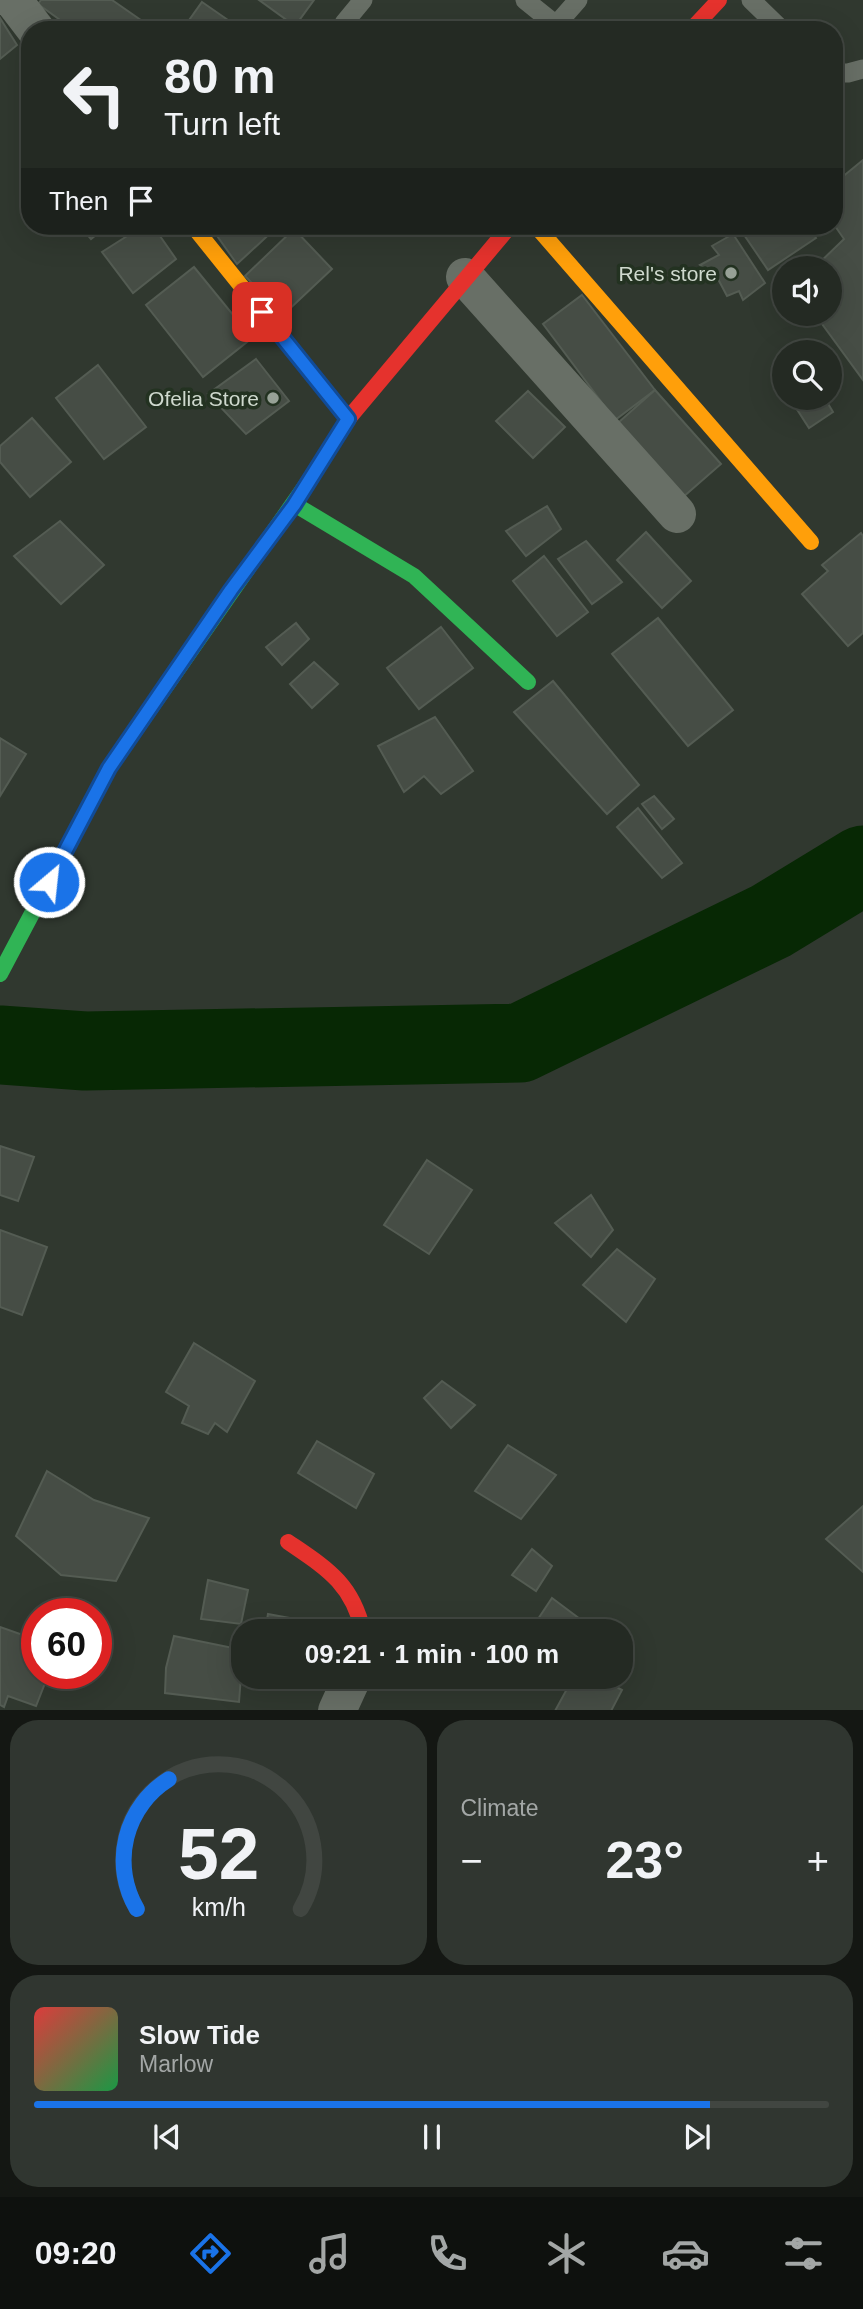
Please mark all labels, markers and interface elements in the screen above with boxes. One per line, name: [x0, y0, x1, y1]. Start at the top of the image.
icon: left: [49, 49, 140, 140]
text: 80 m: [164, 49, 276, 103]
text: Turn left: [164, 106, 280, 142]
icon: arrive: [122, 182, 160, 220]
text: Then: [49, 186, 108, 216]
map controls: [772, 256, 842, 410]
button: sound: [772, 256, 842, 326]
place label: Rel's store: [618, 262, 717, 285]
marker: Rel's store: [723, 265, 739, 281]
pin: [232, 282, 292, 342]
icon: arrive: [243, 293, 281, 331]
button: search: [772, 340, 842, 410]
place label: Ofelia Store: [148, 387, 259, 410]
marker: Ofelia Store: [265, 390, 281, 406]
position arrow: [12, 845, 86, 919]
speed limit sign: 60: [21, 1598, 112, 1689]
text: 09:21 · 1 min · 100 m: [305, 1639, 559, 1669]
text: Climate: [461, 1795, 538, 1821]
text: 52: [178, 1813, 259, 1894]
text: 23°: [605, 1831, 684, 1889]
text: −: [461, 1840, 483, 1882]
text: +: [807, 1840, 829, 1882]
text: km/h: [191, 1892, 245, 1920]
text: Slow Tide: [139, 2020, 260, 2050]
text: Marlow: [139, 2051, 213, 2077]
icon: previous: [148, 2118, 186, 2156]
icon: pause: [413, 2118, 451, 2156]
icon: next: [678, 2118, 716, 2156]
icon: directions: [186, 2229, 235, 2278]
icon: music: [305, 2229, 354, 2278]
icon: phone: [423, 2229, 472, 2278]
icon: climate: [542, 2229, 591, 2278]
icon: car: [661, 2229, 710, 2278]
icon: filters: [779, 2229, 828, 2278]
text: 09:20: [35, 2235, 117, 2271]

